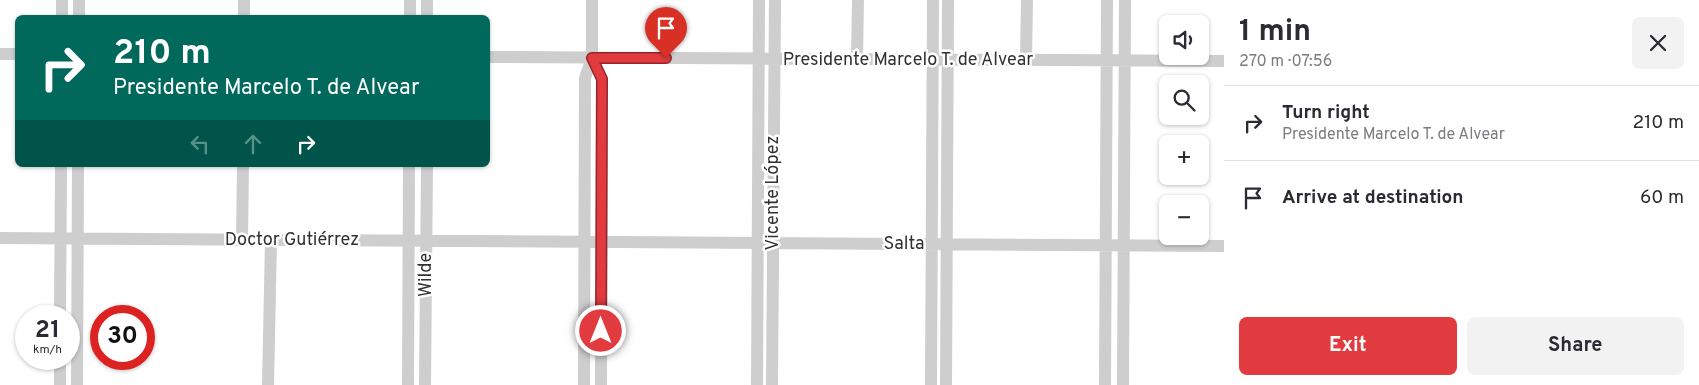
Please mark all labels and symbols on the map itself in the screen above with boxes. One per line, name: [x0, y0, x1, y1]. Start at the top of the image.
pin: [645, 7, 687, 58]
street label: Presidente Marcelo T. de Alvear: [783, 49, 1033, 72]
street label: Vicente López: [762, 136, 785, 250]
street label: Doctor Gutiérrez: [225, 229, 359, 252]
street label: Salta: [883, 233, 925, 256]
street label: Wilde: [415, 253, 438, 297]
position arrow: [574, 304, 626, 356]
speed limit sign: 30: [90, 305, 155, 370]

